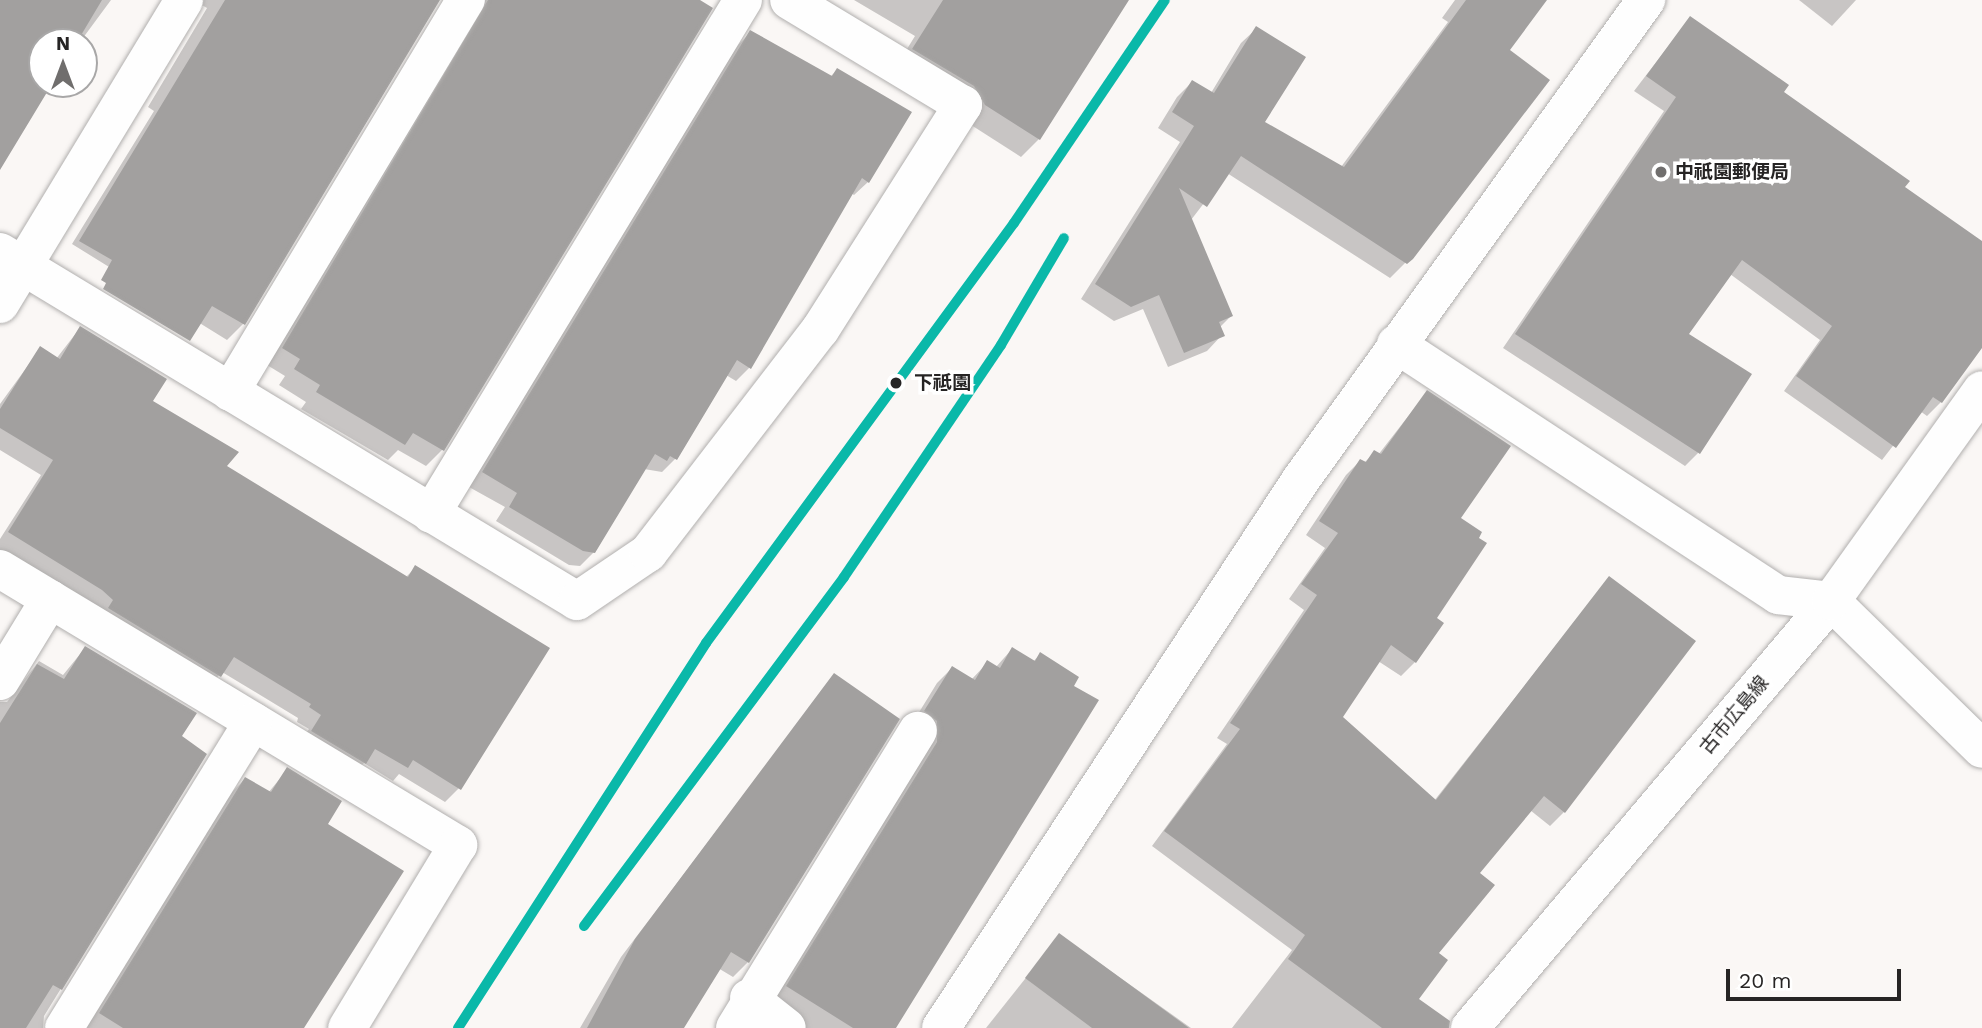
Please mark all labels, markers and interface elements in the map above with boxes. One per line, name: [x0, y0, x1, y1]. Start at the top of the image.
north arrow: [28, 28, 98, 98]
text: N: [56, 32, 70, 55]
place label: 中祇園郵便局: [1675, 161, 1789, 183]
marker: 中祇園郵便局: [1653, 164, 1669, 180]
marker: 下祗園: [885, 372, 907, 394]
place label: 下祗園: [914, 372, 971, 394]
street label: 古市広島線: [1695, 671, 1773, 759]
scale bar: [1730, 954, 1905, 998]
text: 20 m: [1739, 968, 1791, 993]

